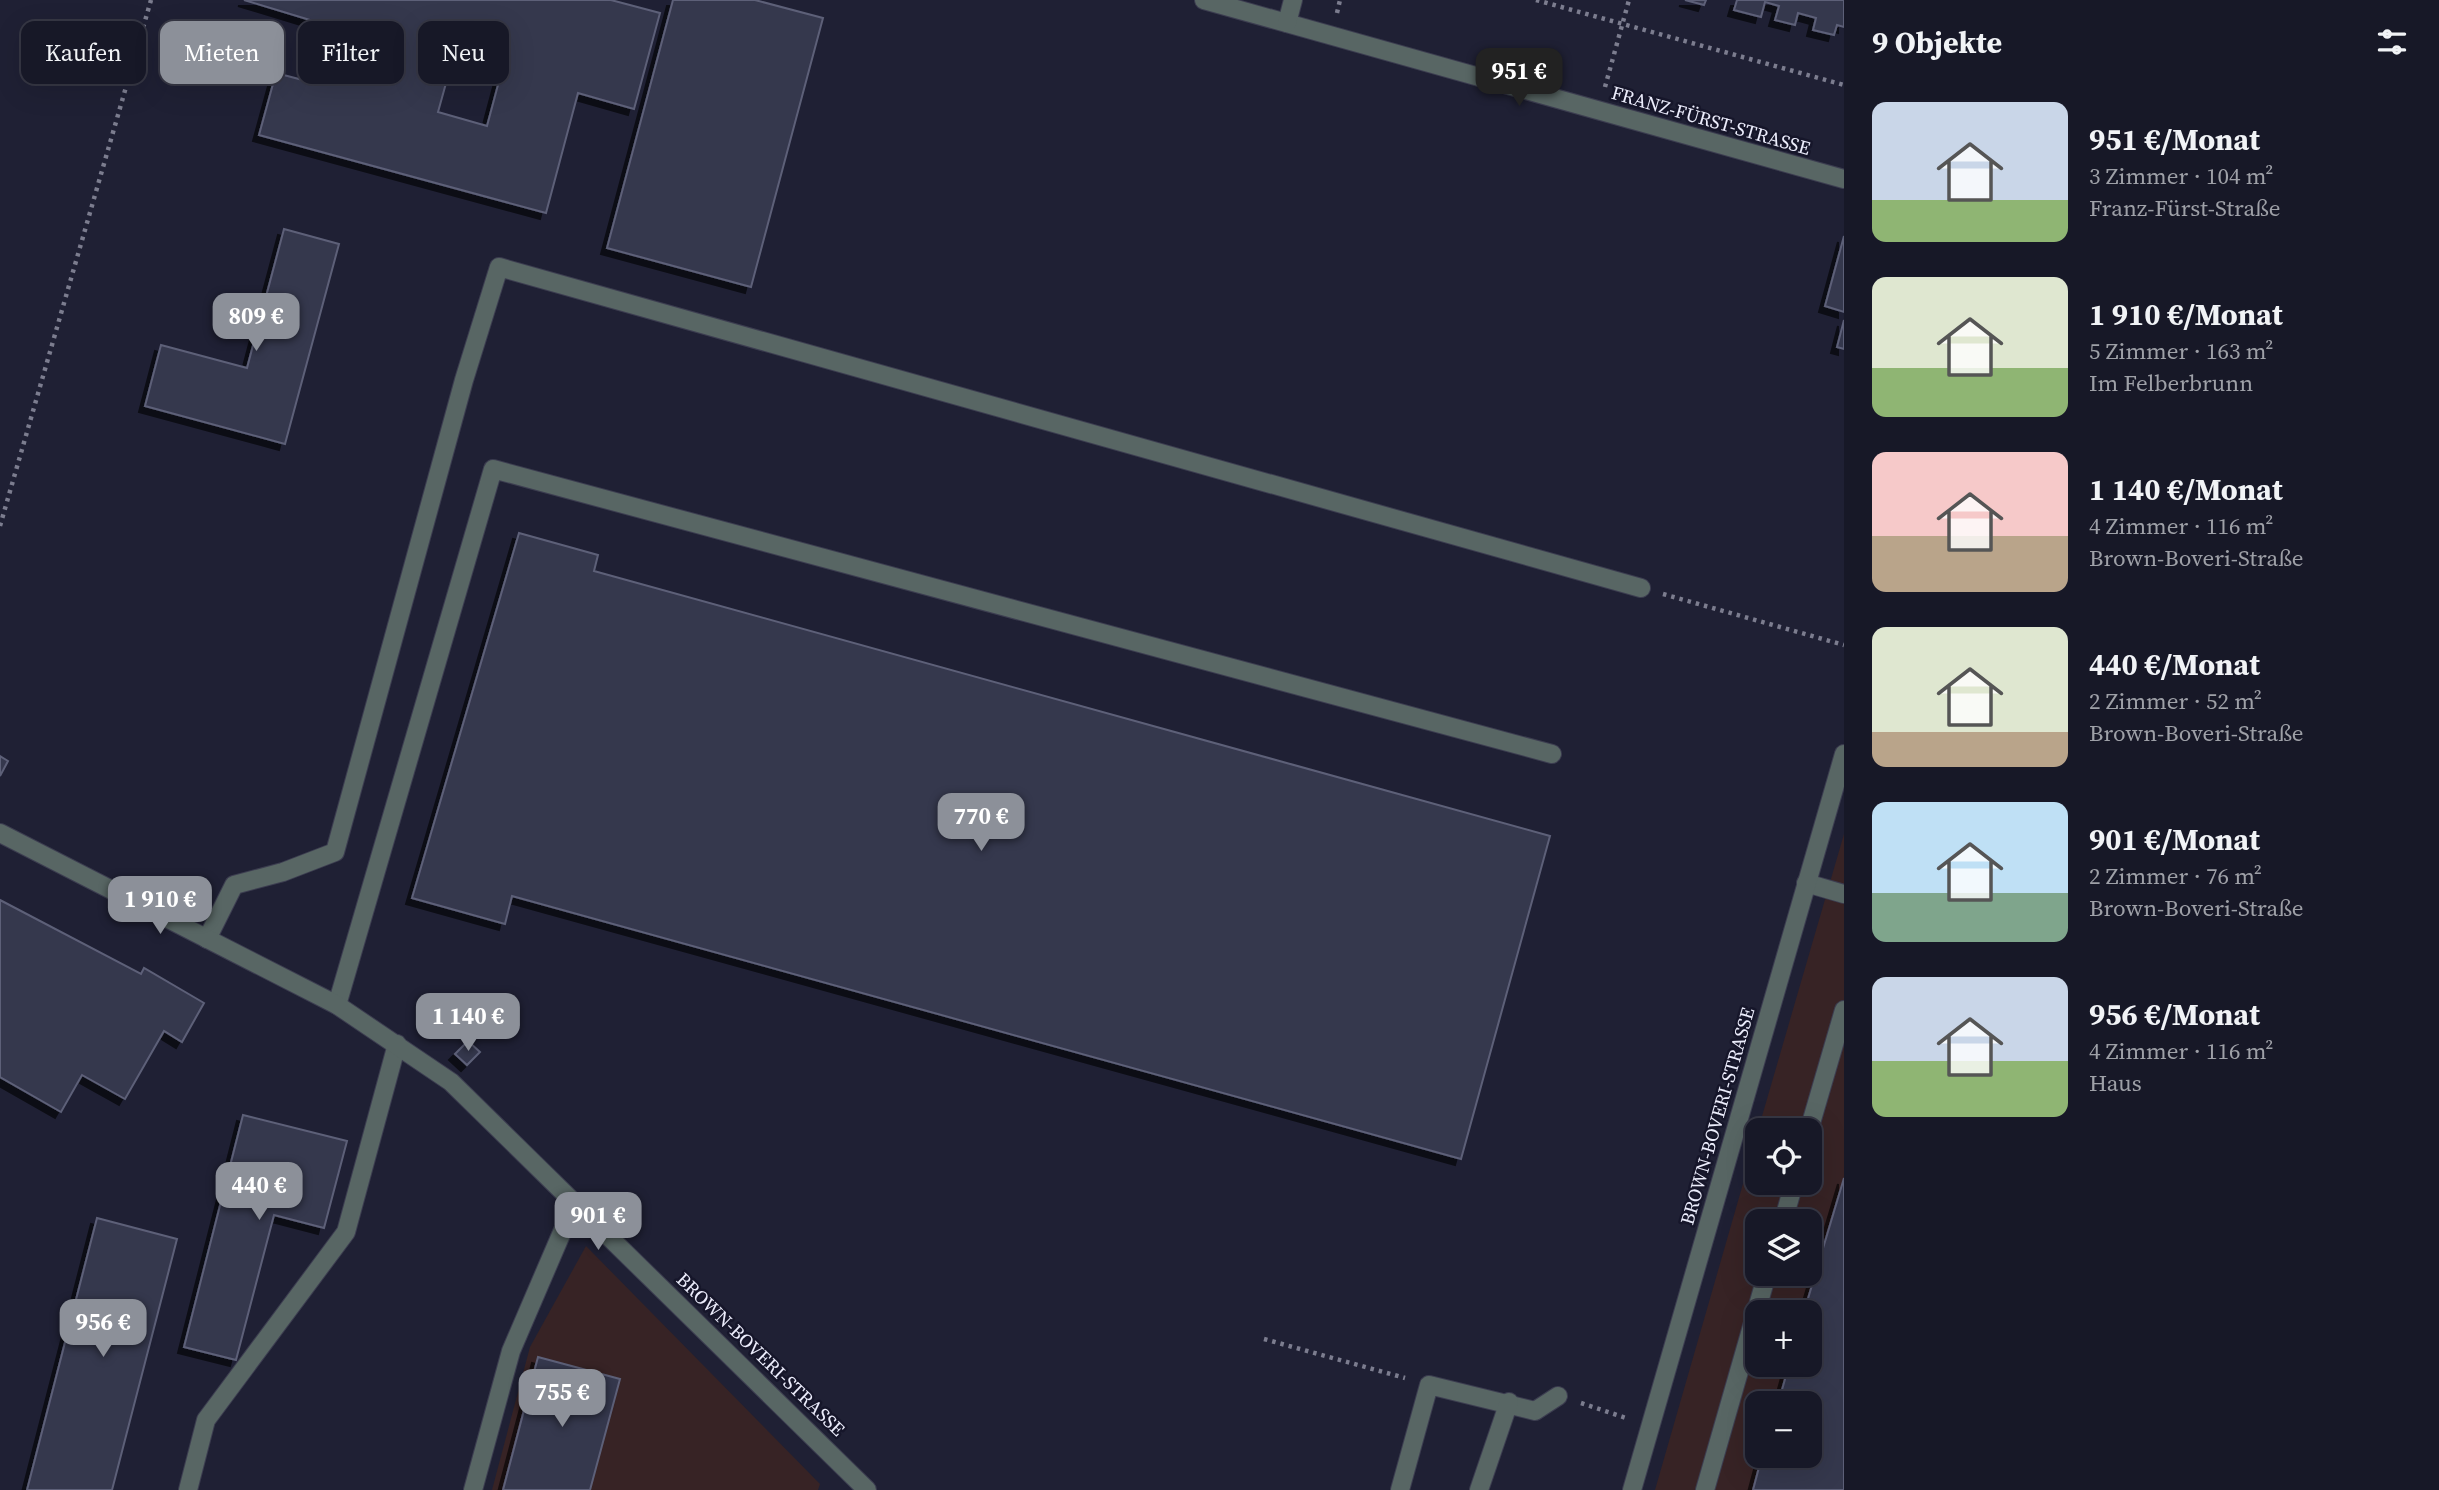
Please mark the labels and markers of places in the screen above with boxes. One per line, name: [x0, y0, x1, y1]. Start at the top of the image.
pin: 951 €: [1470, 48, 1568, 108]
pin: 809 €: [207, 294, 305, 353]
pin: 770 €: [932, 794, 1030, 853]
pin: 1 910 €: [95, 876, 225, 936]
pin: 1 140 €: [403, 993, 533, 1053]
pin: 440 €: [210, 1162, 308, 1222]
pin: 901 €: [549, 1192, 647, 1252]
pin: 956 €: [54, 1300, 152, 1359]
pin: 755 €: [513, 1370, 611, 1429]

